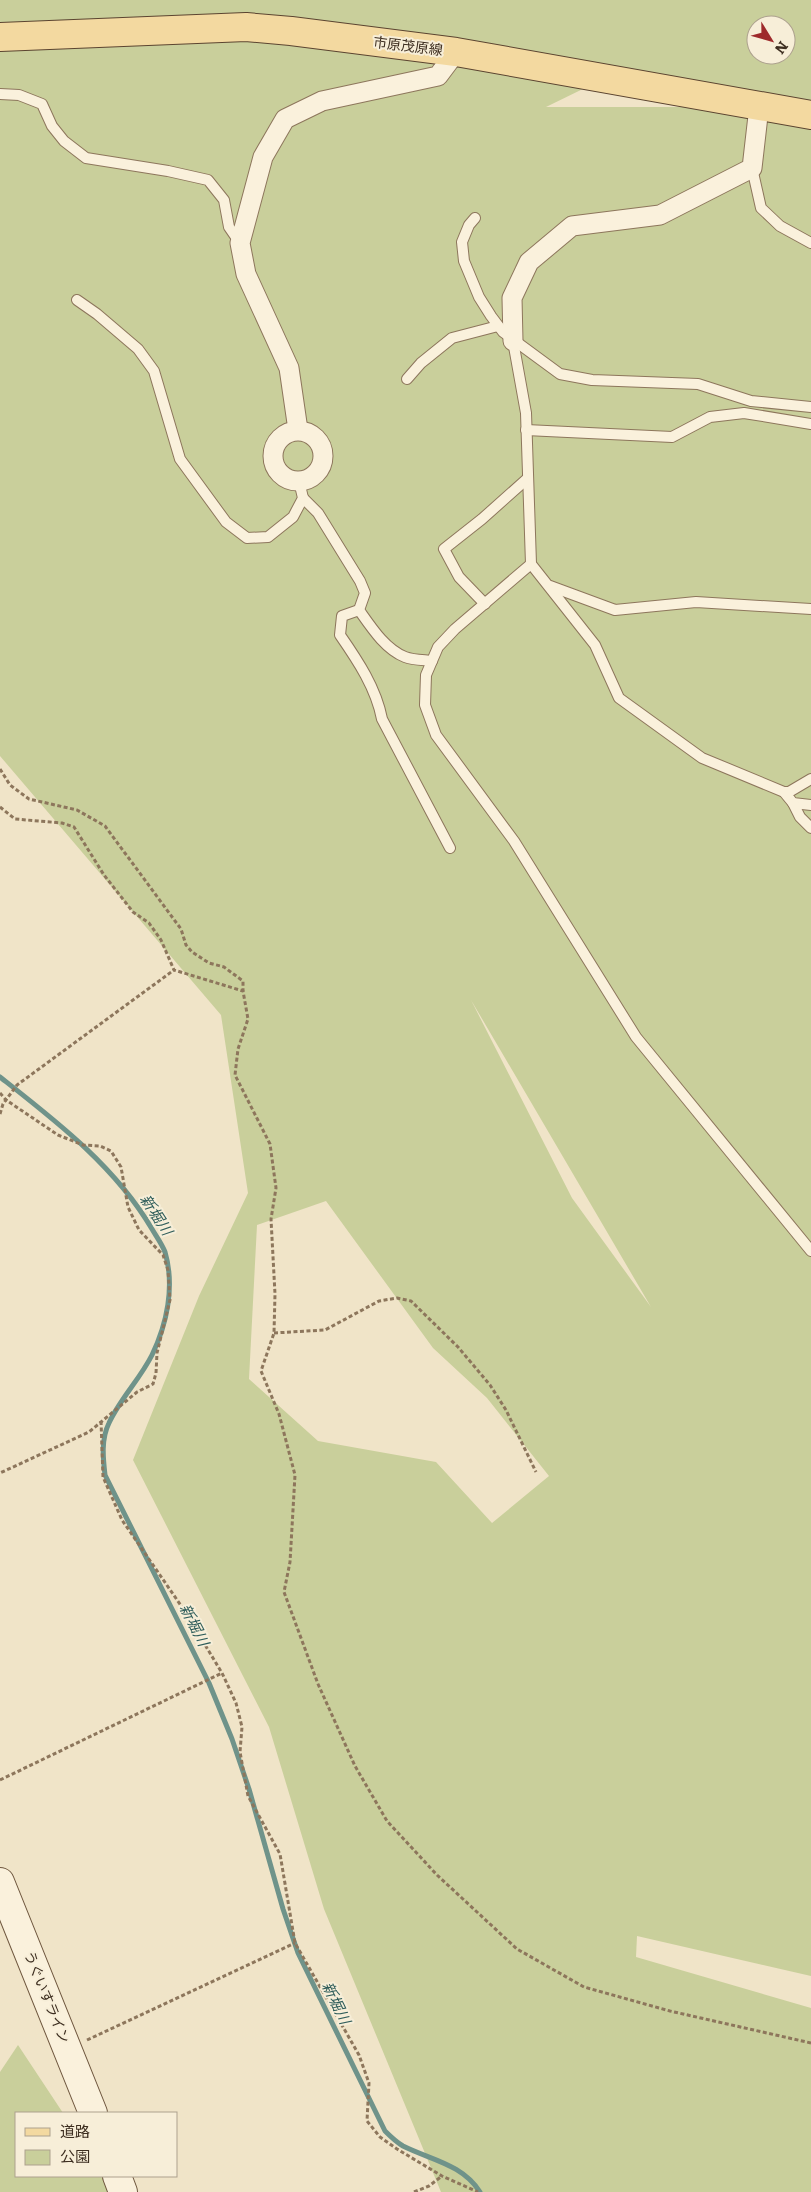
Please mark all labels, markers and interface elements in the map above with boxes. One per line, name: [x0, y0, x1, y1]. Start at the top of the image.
north arrow: [746, 15, 796, 65]
street label: 市原茂原線: [372, 31, 444, 59]
text: N: [771, 38, 794, 59]
water label: 新堀川: [135, 1189, 180, 1241]
water label: 新堀川: [175, 1599, 217, 1651]
street label: うぐいすライン: [20, 1947, 76, 2046]
water label: 新堀川: [317, 1977, 358, 2029]
legend: [15, 2112, 178, 2177]
text: 道路: [60, 2119, 90, 2142]
text: 公園: [60, 2144, 90, 2167]

